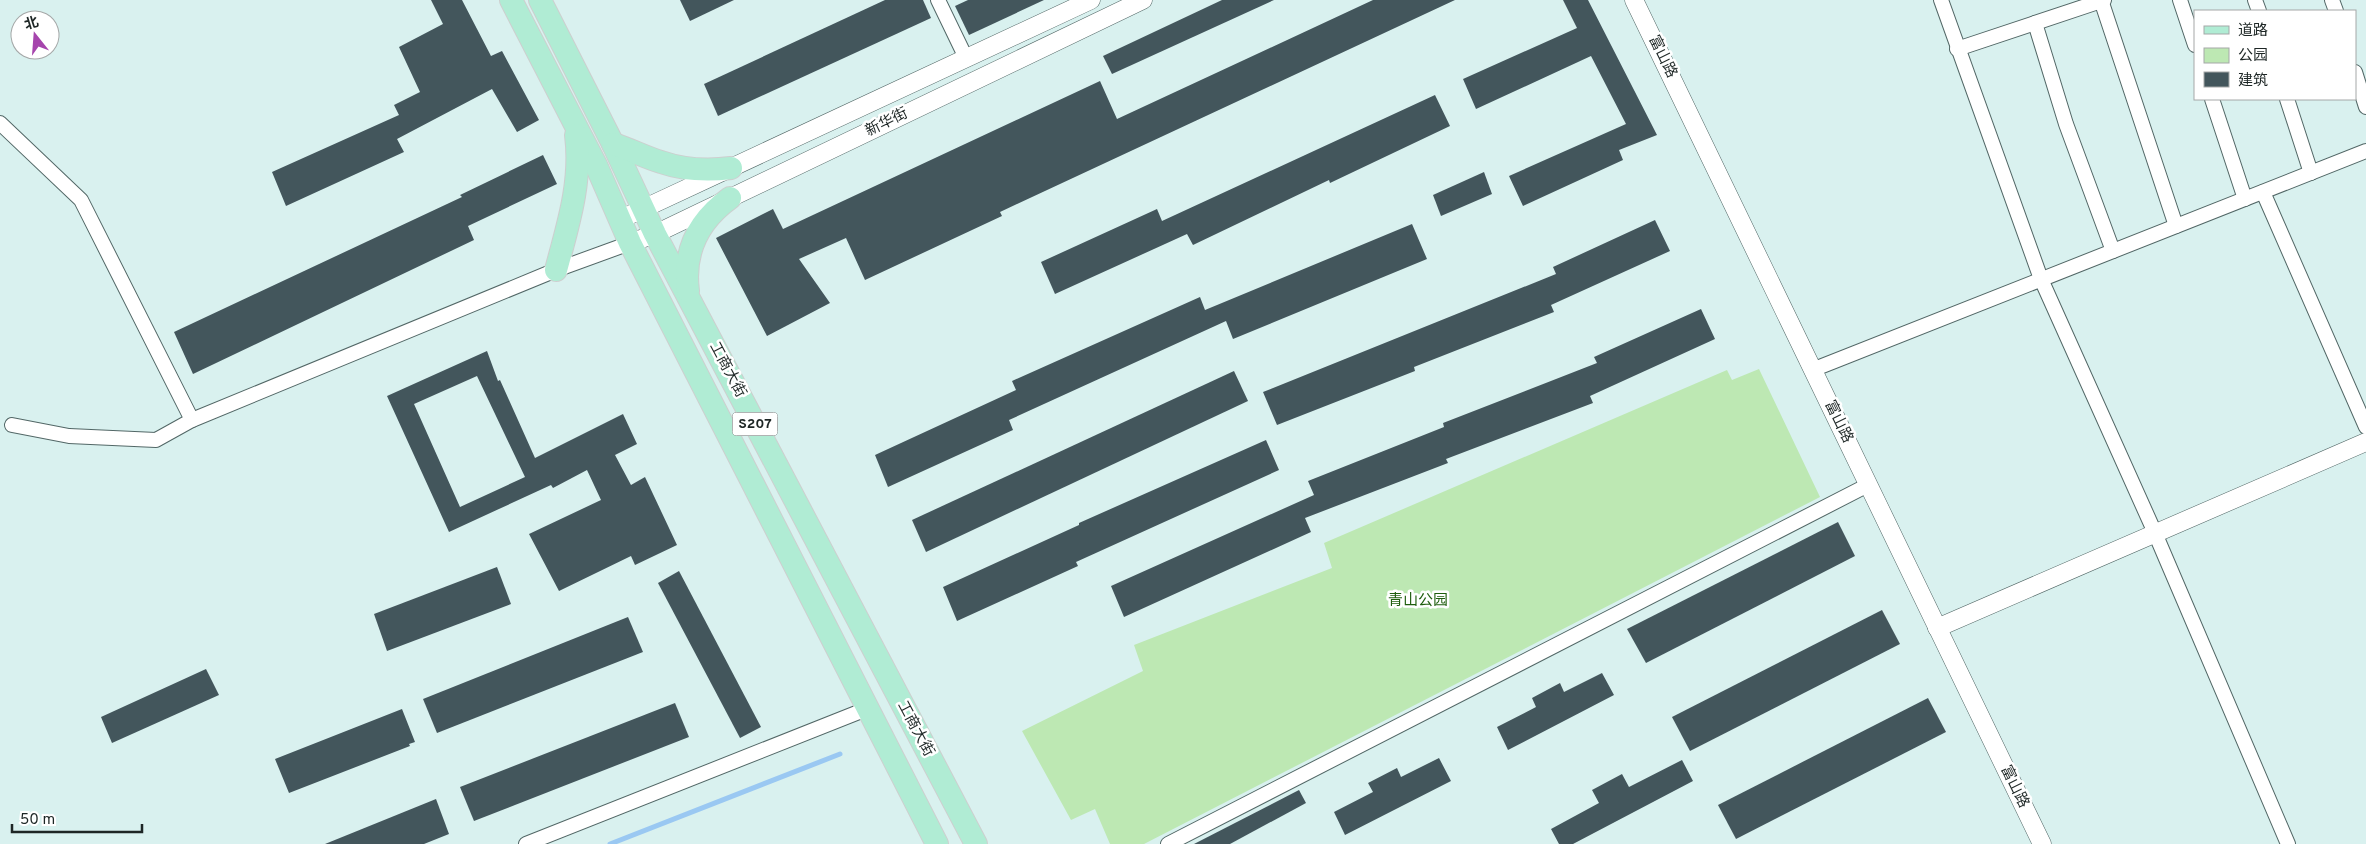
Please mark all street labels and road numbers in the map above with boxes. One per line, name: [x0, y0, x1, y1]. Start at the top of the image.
street label: 富山路: [1644, 33, 1680, 81]
street label: 新华街: [862, 104, 911, 141]
street label: 工商大街: [705, 339, 749, 401]
street label: 富山路: [1820, 398, 1856, 446]
road number: S207: [732, 412, 778, 436]
street label: 工商大街: [893, 698, 937, 760]
street label: 富山路: [1996, 763, 2032, 811]

